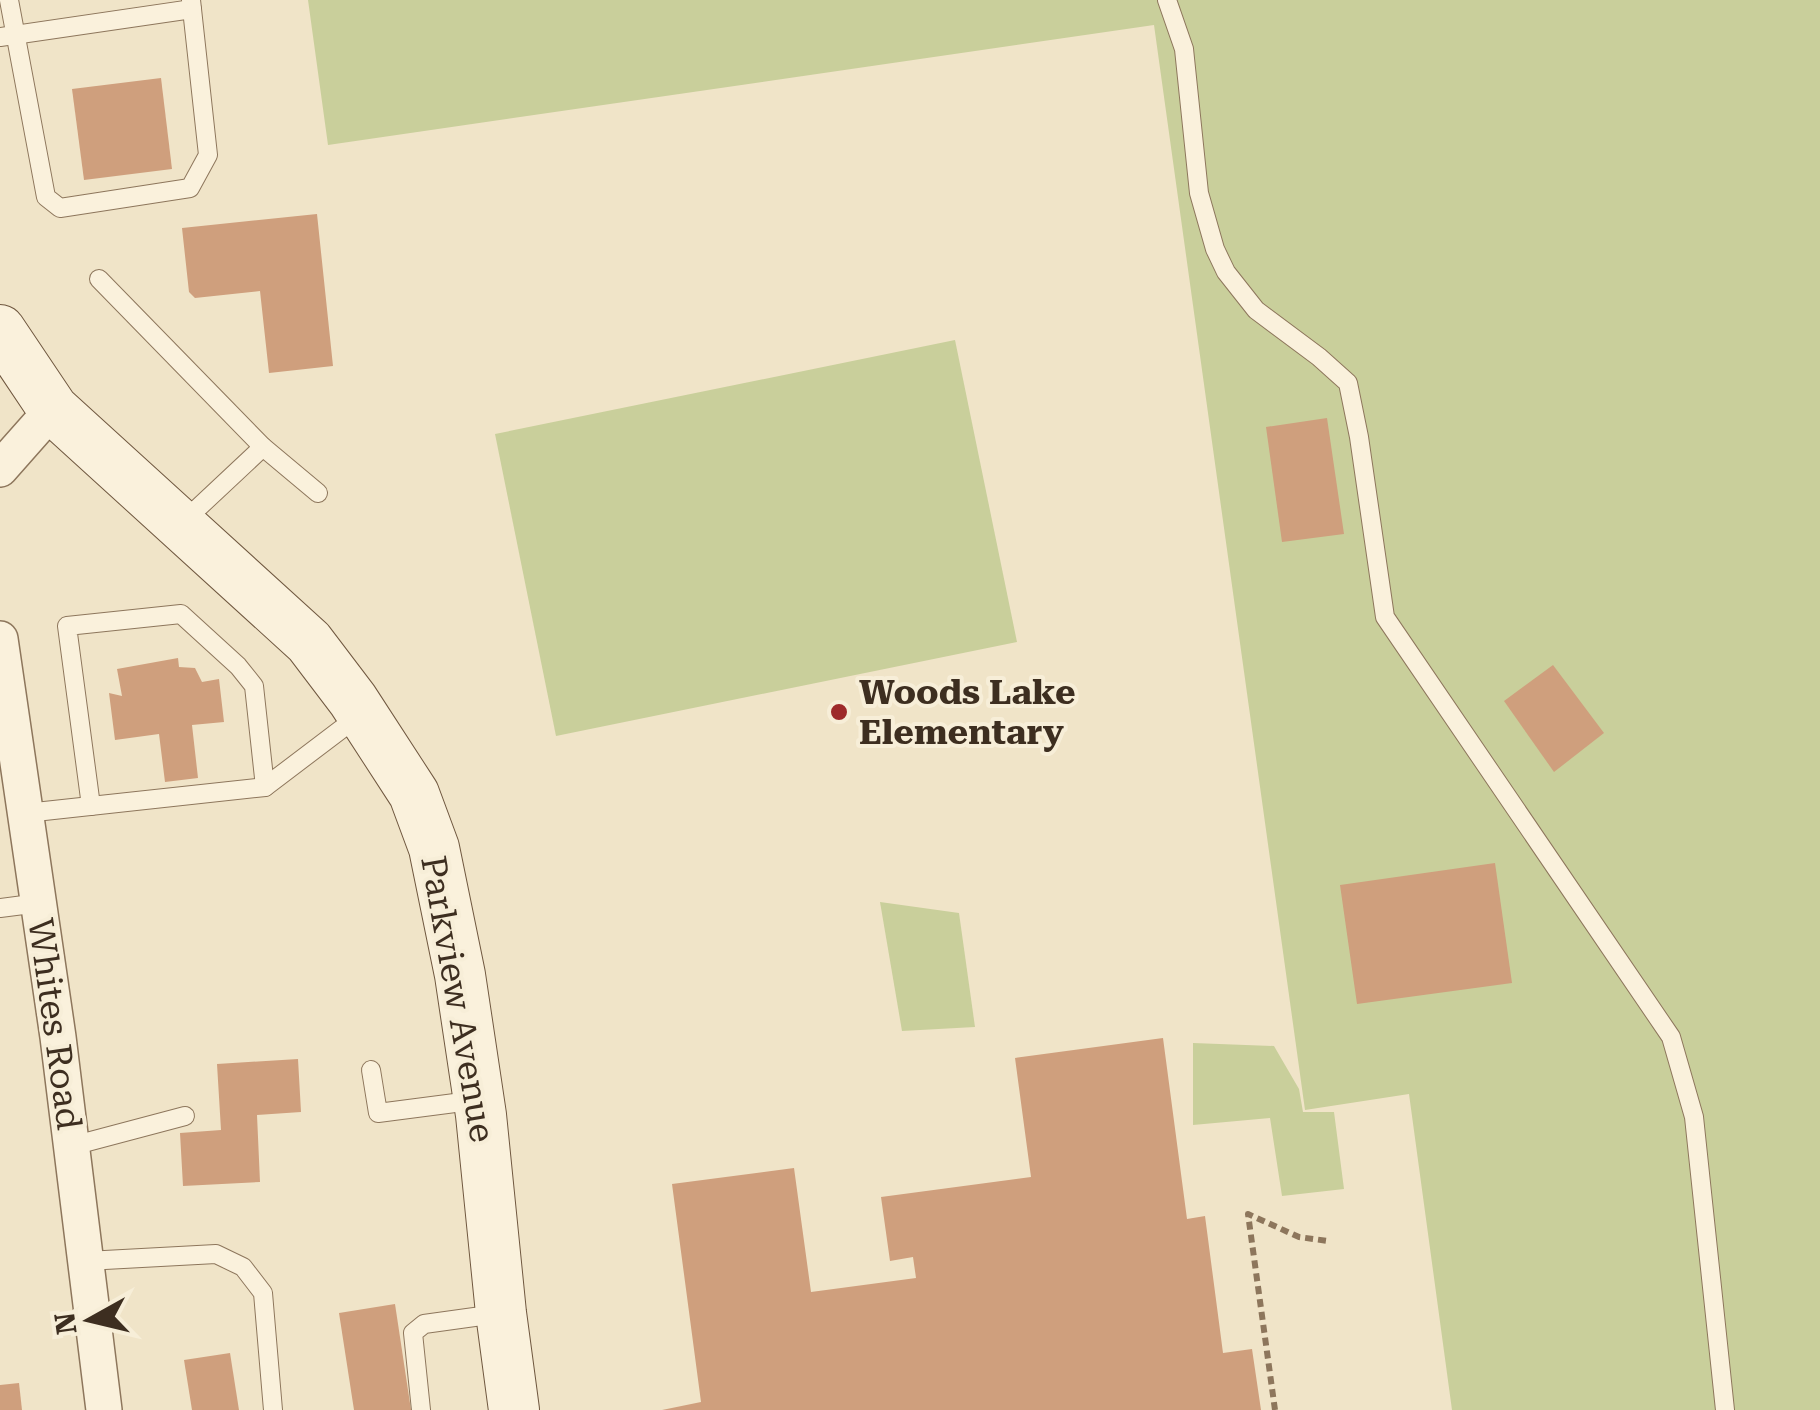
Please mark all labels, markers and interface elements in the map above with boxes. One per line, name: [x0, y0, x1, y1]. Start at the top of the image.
place label: Woods Lake Elementary: [859, 672, 1075, 753]
marker: Woods Lake Elementary: [828, 701, 850, 723]
street label: Parkview Avenue: [412, 853, 503, 1146]
street label: Whites Road: [19, 916, 90, 1132]
north arrow: [40, 1270, 140, 1370]
text: N: [48, 1310, 84, 1336]

